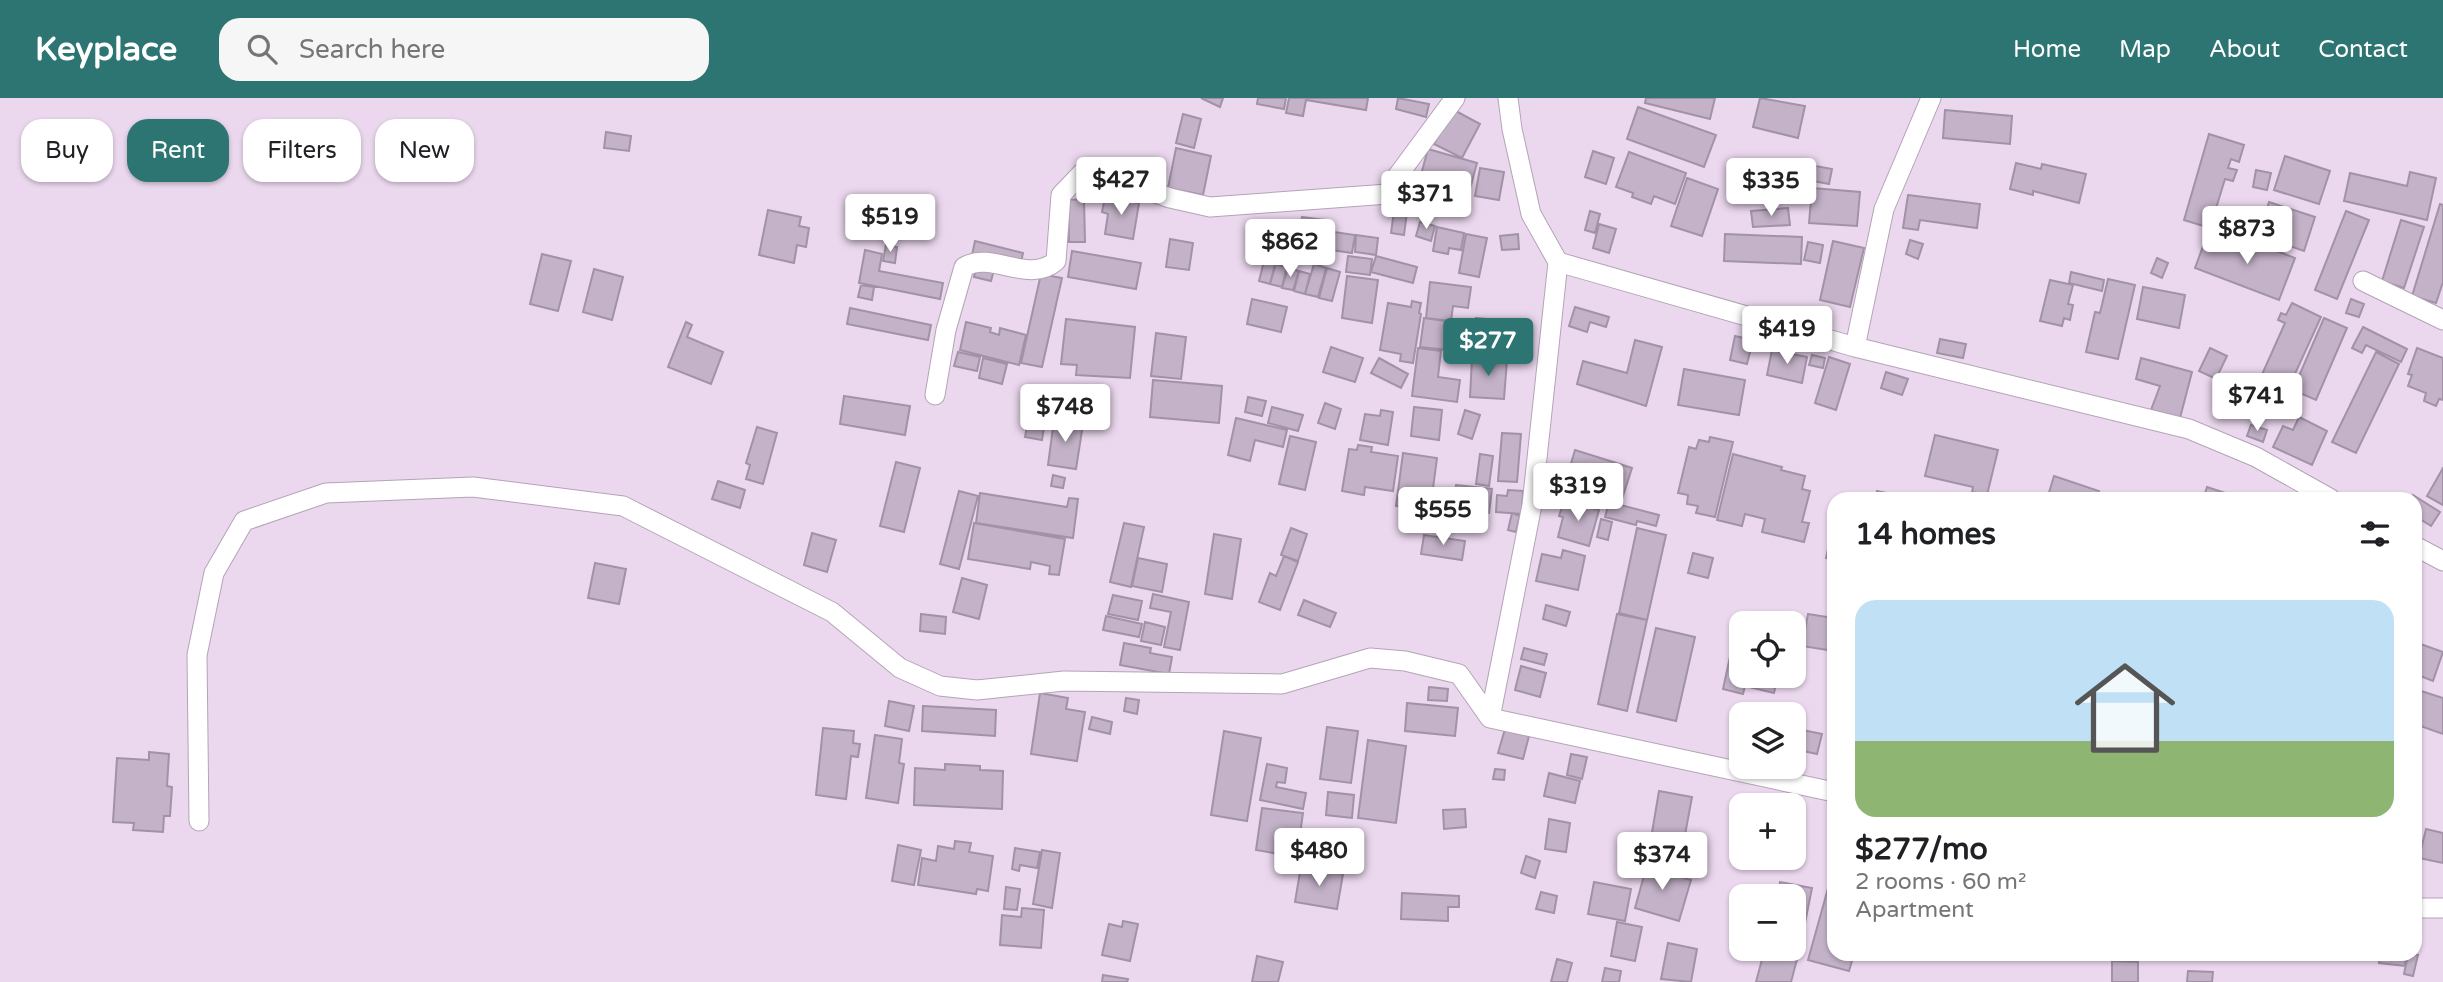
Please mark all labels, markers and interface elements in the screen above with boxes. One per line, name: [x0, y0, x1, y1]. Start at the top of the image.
search box: [219, 18, 709, 81]
text: Keyplace: [35, 30, 177, 69]
icon: search: [243, 30, 281, 68]
text: Search here: [299, 34, 445, 65]
text: Home: [2013, 35, 2081, 64]
text: Map: [2119, 35, 2171, 64]
text: About: [2209, 35, 2280, 64]
text: Contact: [2318, 35, 2408, 64]
chip: Buy: [21, 119, 113, 182]
chip: Rent: [127, 119, 229, 182]
chip: Filters: [243, 119, 361, 182]
chip: New: [375, 119, 474, 182]
pin: $427: [1080, 158, 1162, 217]
pin: $335: [1730, 158, 1812, 218]
text: $427: [1092, 166, 1150, 194]
text: $335: [1742, 167, 1800, 195]
pin: $371: [1385, 172, 1467, 231]
text: $371: [1397, 180, 1455, 208]
pin: $519: [849, 194, 931, 254]
text: $519: [861, 203, 919, 231]
pin: $873: [2206, 206, 2288, 266]
text: $873: [2218, 215, 2276, 243]
pin: $862: [1249, 220, 1331, 279]
text: $862: [1261, 228, 1319, 256]
pin: $419: [1746, 306, 1828, 366]
text: $419: [1758, 315, 1816, 343]
pin: $277: [1447, 318, 1529, 378]
text: $277: [1459, 327, 1517, 355]
pin: $741: [2216, 374, 2298, 433]
text: $741: [2228, 382, 2286, 410]
pin: $748: [1024, 384, 1106, 444]
text: $748: [1036, 393, 1094, 421]
pin: $319: [1537, 464, 1619, 523]
text: $319: [1549, 472, 1607, 500]
pin: $555: [1402, 488, 1484, 547]
text: $555: [1414, 496, 1472, 524]
icon: filters: [2356, 515, 2394, 553]
text: 14 homes: [1855, 516, 1996, 553]
map controls: [1729, 611, 1806, 961]
button: locate: [1729, 611, 1806, 688]
icon: home: [2062, 645, 2188, 771]
button: layers: [1729, 702, 1806, 779]
button: +: [1729, 793, 1806, 870]
pin: $480: [1278, 828, 1360, 888]
text: $277/mo: [1855, 831, 1988, 868]
pin: $374: [1621, 832, 1703, 892]
text: $480: [1290, 837, 1348, 865]
text: $374: [1633, 841, 1691, 869]
text: 2 rooms · 60 m²: [1855, 868, 2026, 896]
button: −: [1729, 884, 1806, 961]
text: Apartment: [1855, 896, 1974, 924]

